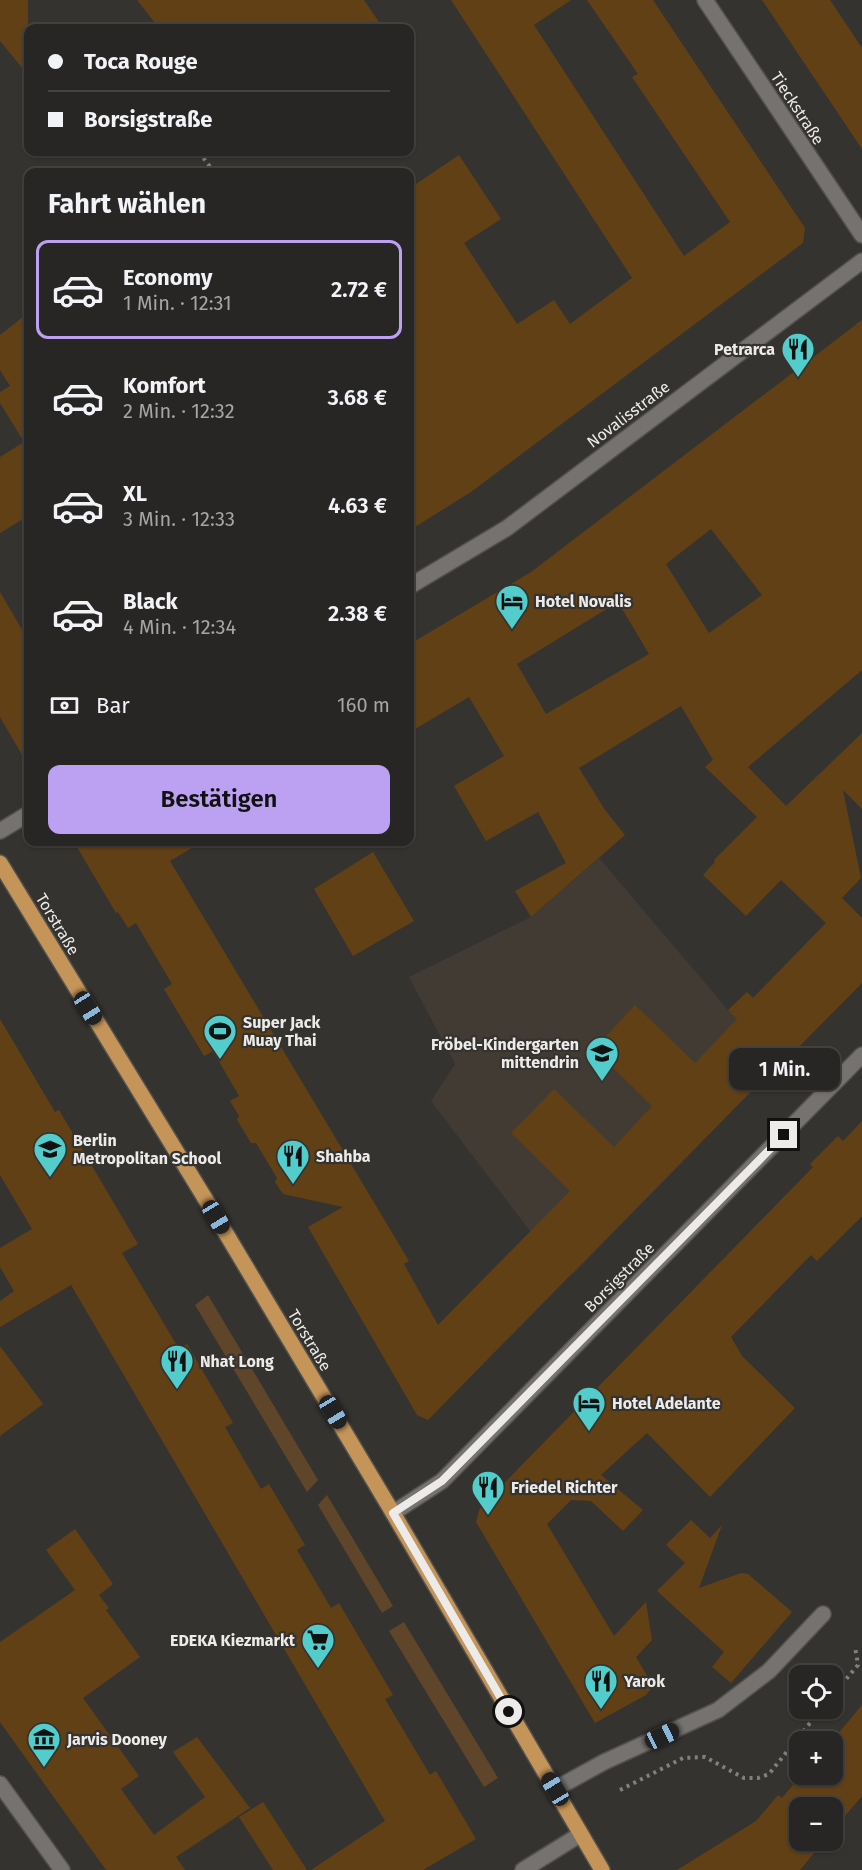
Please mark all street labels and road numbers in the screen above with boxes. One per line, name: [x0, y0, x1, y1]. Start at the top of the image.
street label: Tieckstraße: [767, 68, 828, 148]
street label: Novalisstraße: [583, 377, 673, 452]
street label: Torstraße: [32, 890, 83, 958]
street label: Borsigstraße: [580, 1238, 658, 1316]
street label: Torstraße: [284, 1306, 335, 1374]

